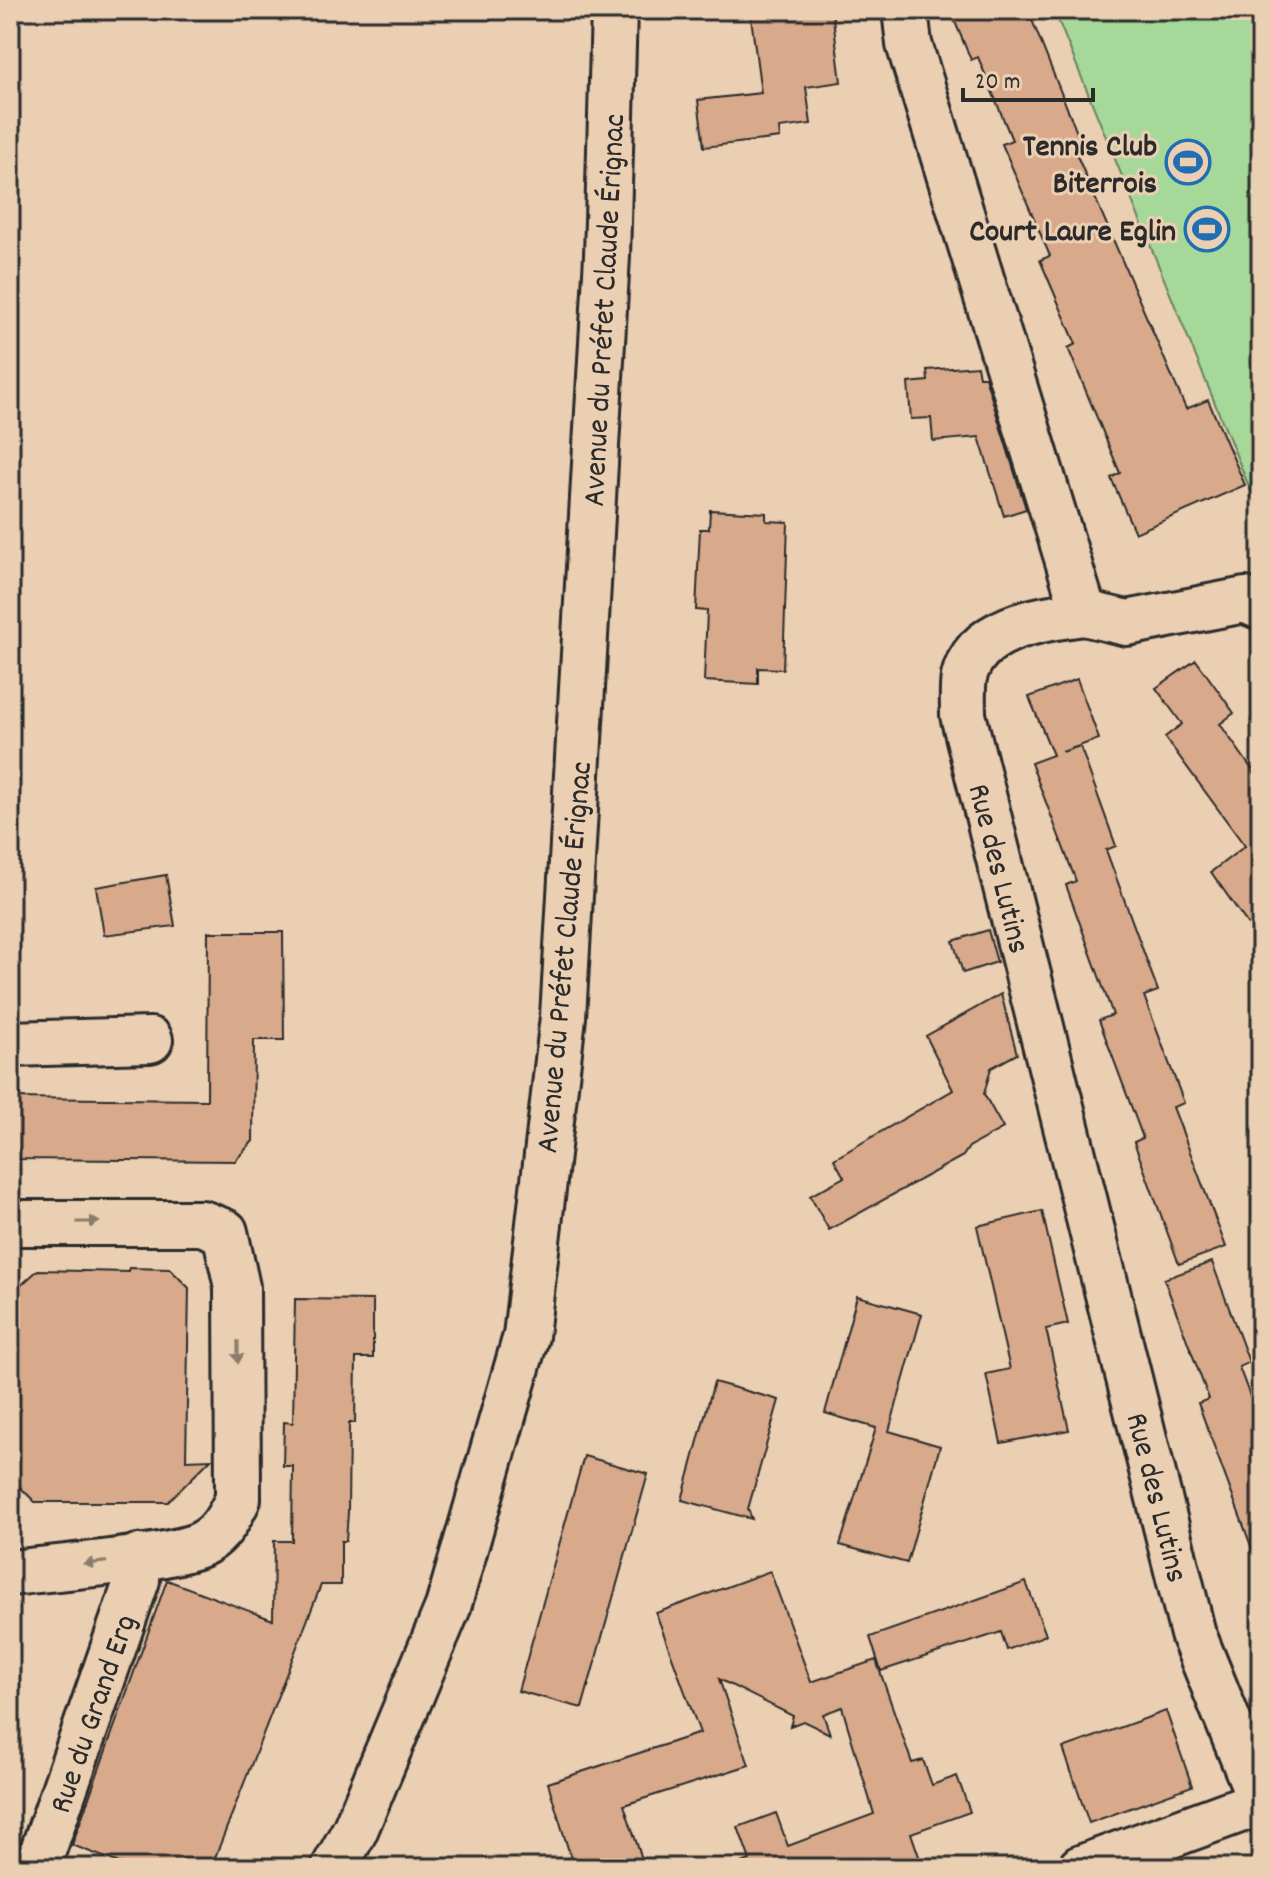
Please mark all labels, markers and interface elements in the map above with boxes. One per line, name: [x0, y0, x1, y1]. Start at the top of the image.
scale bar: [963, 52, 1093, 102]
text: 20 m: [975, 66, 1021, 100]
street label: Avenue du Préfet Claude Érignac: [574, 113, 640, 508]
place label: Tennis Club Biterrois: [1023, 126, 1157, 209]
sports icon: Tennis Club Biterrois: [1164, 138, 1212, 186]
sports icon: Court Laure Eglin: [1183, 205, 1231, 253]
place label: Court Laure Eglin: [969, 211, 1176, 257]
street label: Avenue du Préfet Claude Érignac: [527, 760, 607, 1155]
street label: Rue des Lutins: [953, 779, 1039, 959]
one-way arrow: [76, 1216, 101, 1228]
one-way arrow: [232, 1340, 244, 1365]
street label: Rue des Lutins: [1111, 1408, 1197, 1588]
one-way arrow: [82, 1556, 107, 1569]
street label: Rue du Grand Erg: [40, 1609, 151, 1820]

